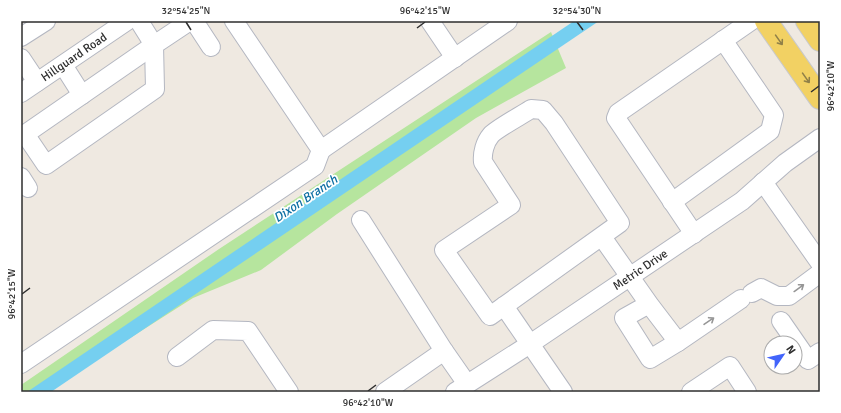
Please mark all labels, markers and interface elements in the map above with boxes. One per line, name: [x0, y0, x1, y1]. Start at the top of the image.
text: 32°54'25"N: [162, 5, 210, 17]
text: 96°42'15"W: [400, 5, 451, 17]
text: 32°54'30"N: [553, 5, 601, 17]
street label: Hillguard Road: [38, 30, 110, 85]
one-way arrow: [775, 34, 783, 45]
text: 96°42'10"W: [825, 60, 837, 111]
one-way arrow: [802, 72, 810, 83]
water label: Dixon Branch: [271, 171, 341, 226]
street label: Metric Drive: [610, 246, 671, 294]
text: 96°42'15"W: [6, 268, 18, 319]
one-way arrow: [794, 284, 805, 292]
one-way arrow: [704, 317, 715, 325]
north arrow: [763, 335, 803, 375]
text: N: [783, 343, 798, 356]
text: 96°42'10"W: [343, 397, 394, 409]

